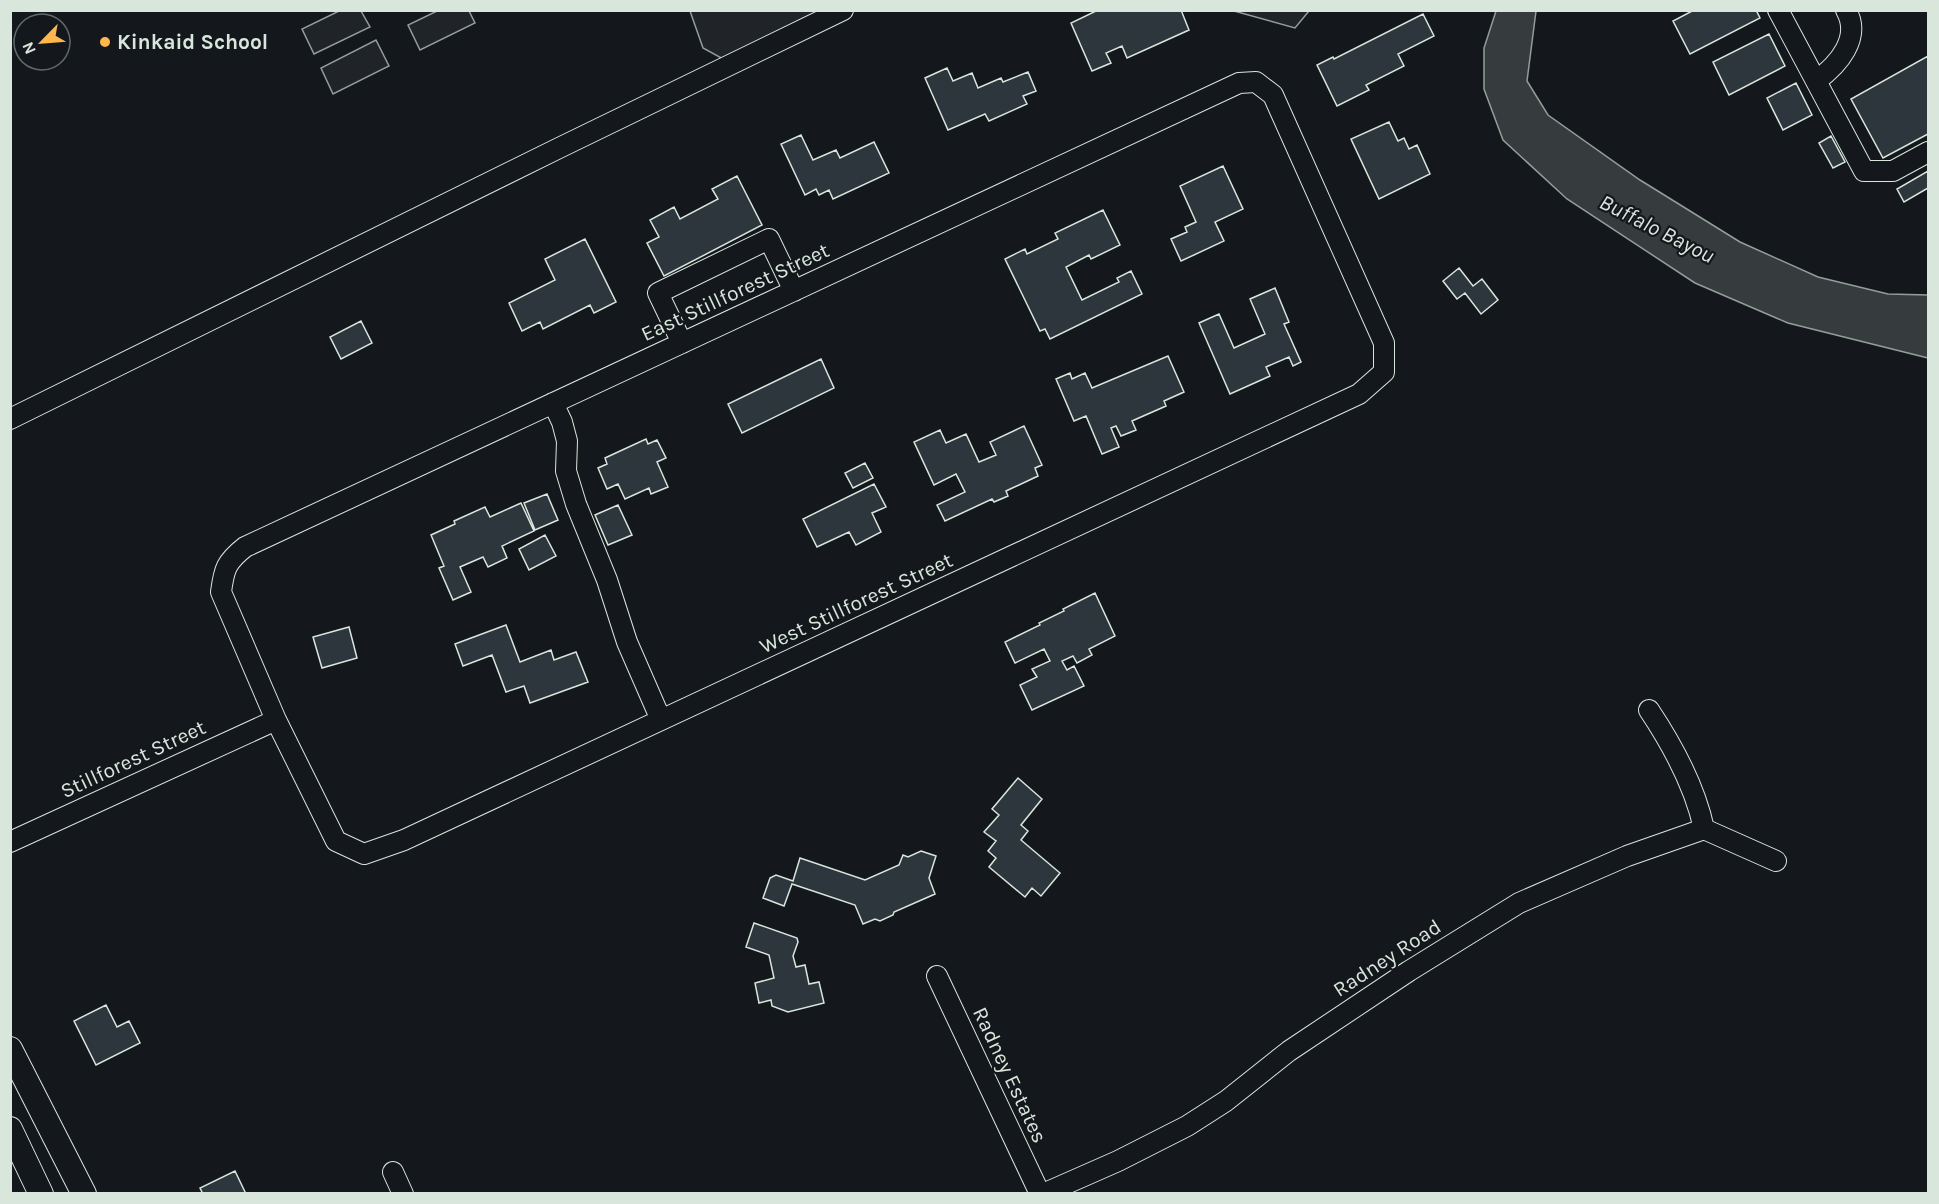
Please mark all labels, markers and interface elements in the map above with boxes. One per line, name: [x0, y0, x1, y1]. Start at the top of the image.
north arrow: [12, 12, 72, 72]
place label: Kinkaid School: [117, 30, 268, 54]
marker: Kinkaid School: [98, 35, 112, 49]
text: N: [18, 39, 40, 57]
water label: Buffalo Bayou: [1595, 189, 1719, 269]
street label: East Stillforest Street: [637, 238, 833, 346]
street label: West Stillforest Street: [756, 548, 956, 658]
street label: Stillforest Street: [57, 715, 209, 803]
street label: Radney Road: [1329, 914, 1445, 1002]
street label: Radney Estates: [968, 1003, 1052, 1147]

